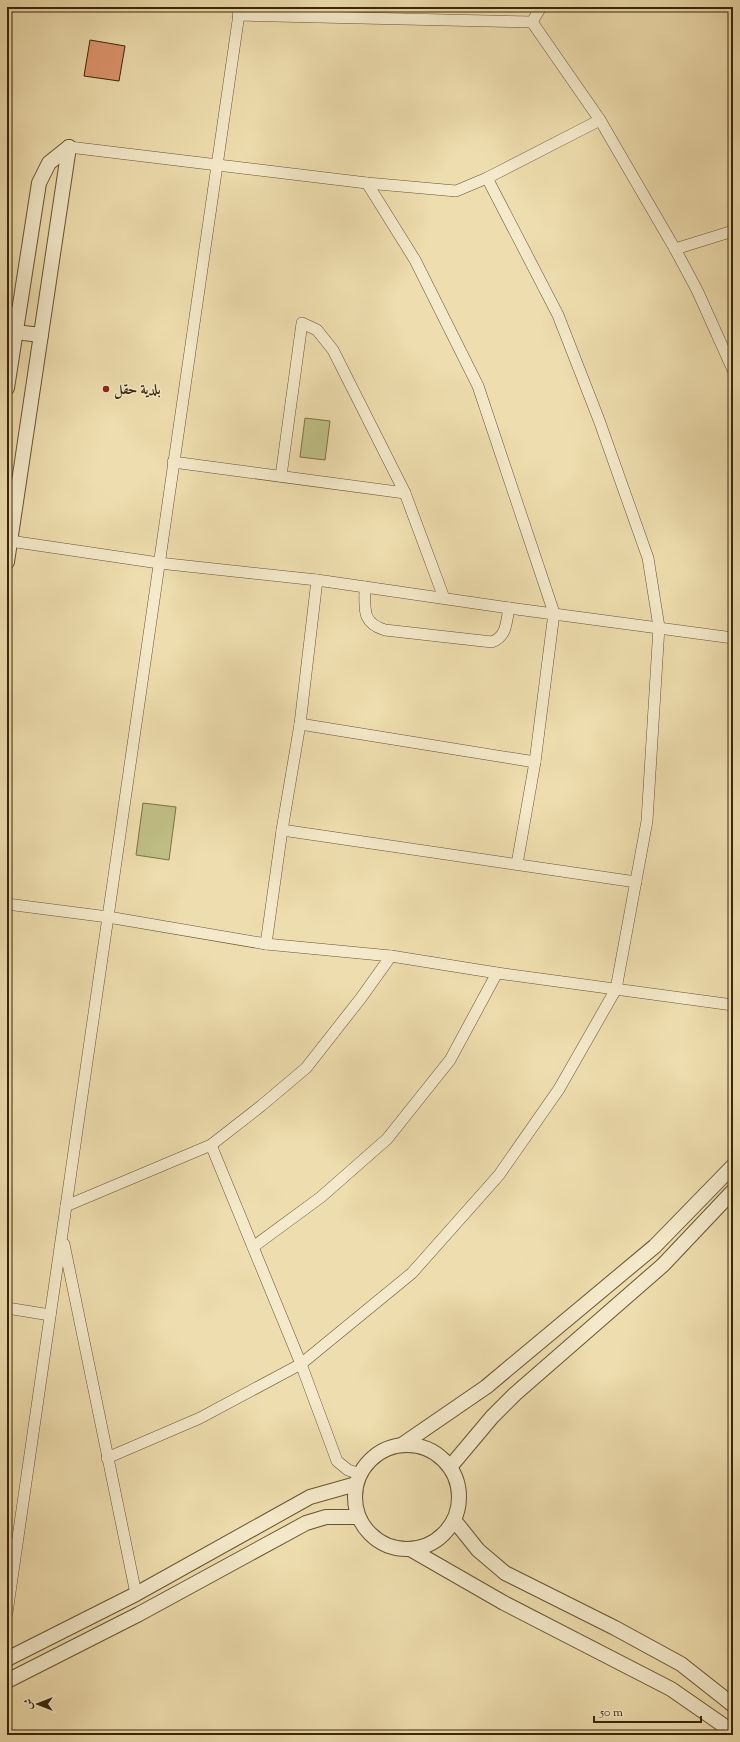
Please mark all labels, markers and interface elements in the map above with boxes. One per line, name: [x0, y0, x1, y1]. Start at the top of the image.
place label: بلدية حقل: [114, 381, 161, 401]
marker: بلدية حقل: [101, 384, 111, 394]
north arrow: [18, 1684, 58, 1724]
text: ش: [21, 1698, 37, 1709]
scale bar: [594, 1698, 701, 1724]
text: 50 m: [599, 1704, 623, 1722]

